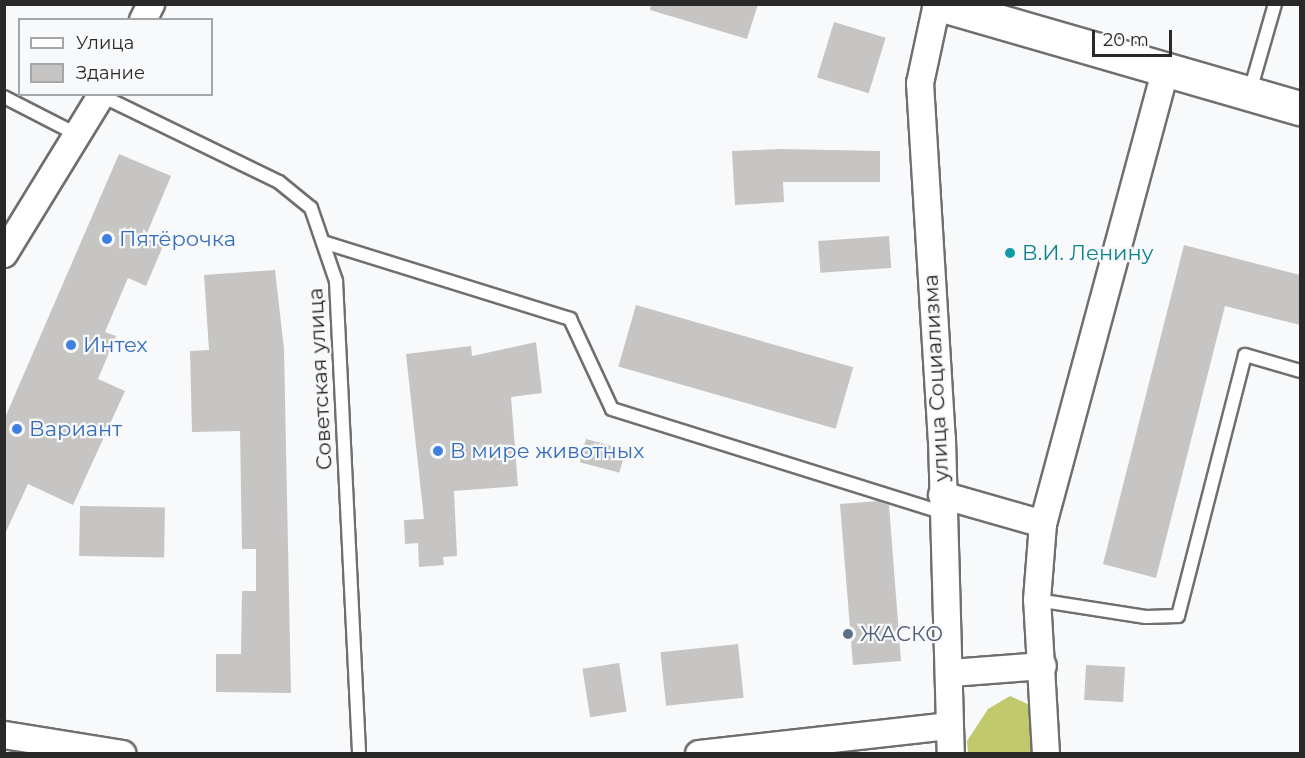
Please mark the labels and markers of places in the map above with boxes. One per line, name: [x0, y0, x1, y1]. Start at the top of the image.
place label: Пятёрочка: [119, 226, 236, 252]
marker: Пятёрочка: [100, 232, 114, 246]
place label: В.И. Ленину: [1022, 240, 1153, 266]
marker: В.И. Ленину: [1003, 246, 1017, 260]
place label: Интех: [83, 332, 148, 358]
marker: Интех: [64, 338, 78, 352]
place label: Вариант: [29, 416, 122, 442]
marker: Вариант: [10, 422, 24, 436]
place label: В мире животных: [450, 438, 644, 464]
marker: В мире животных: [431, 444, 445, 458]
place label: ЖАСКО: [860, 621, 943, 647]
marker: ЖАСКО: [841, 627, 855, 641]

